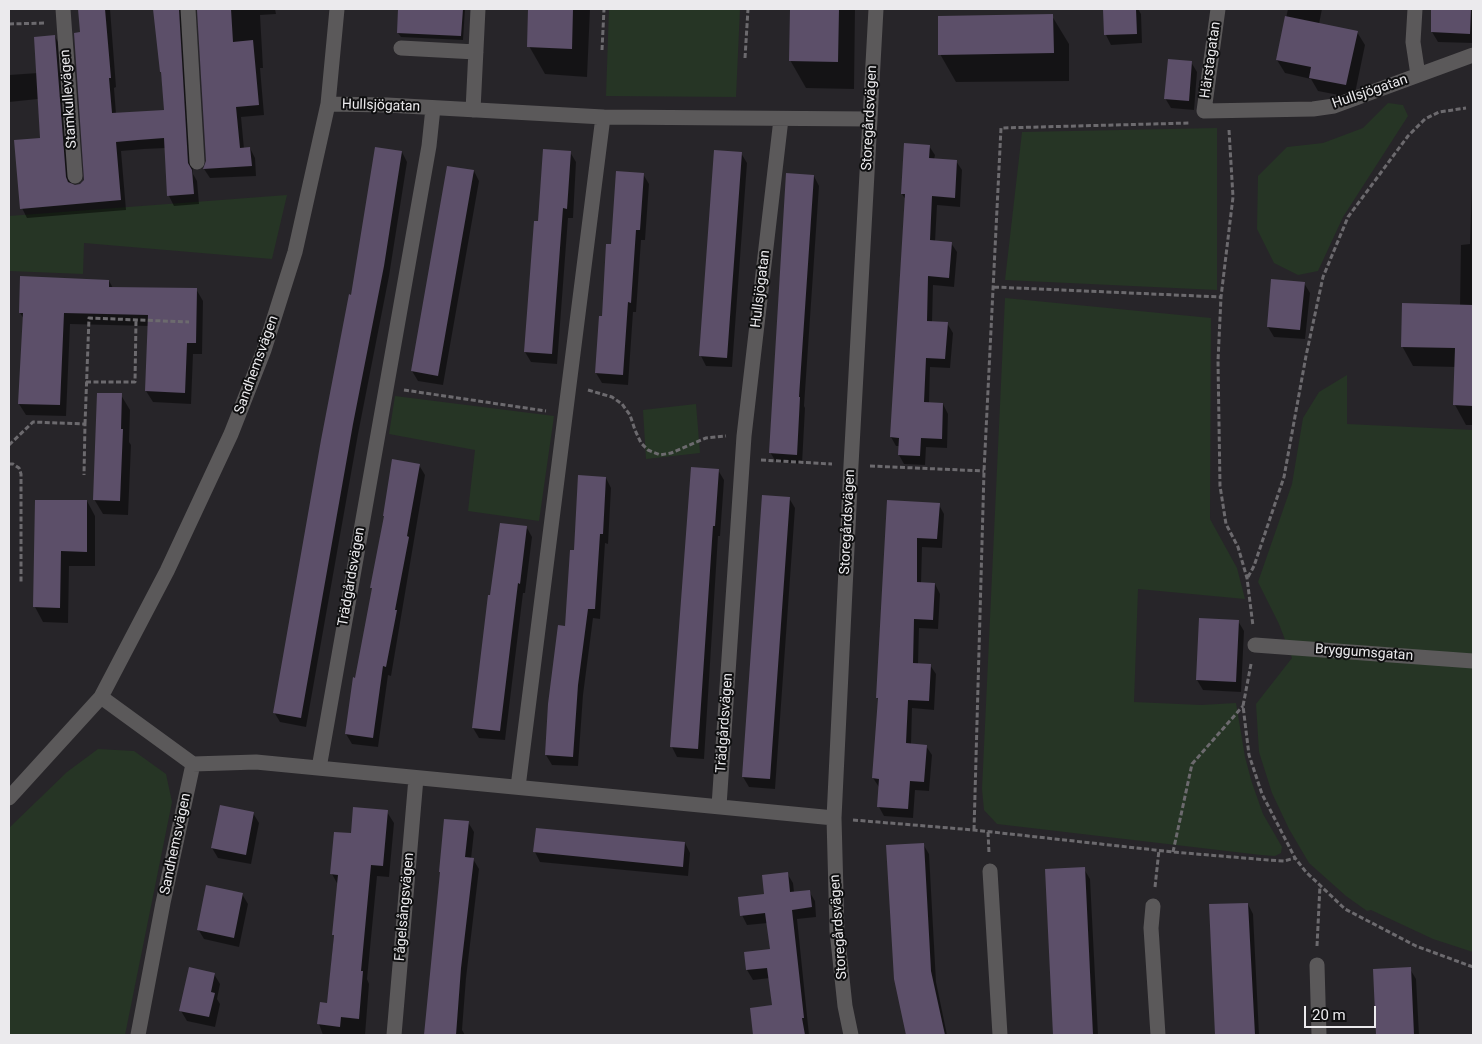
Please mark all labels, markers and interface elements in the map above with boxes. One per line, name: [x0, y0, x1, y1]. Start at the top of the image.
street label: Härstagatan: [1197, 21, 1225, 99]
street label: Stamkullevägen: [57, 49, 81, 149]
street label: Storegårdsvägen: [859, 65, 881, 171]
street label: Hullsjögatan: [1330, 71, 1410, 113]
street label: Hullsjögatan: [341, 96, 421, 116]
street label: Hullsjögatan: [748, 249, 774, 329]
street label: Sandhemsvägen: [231, 313, 283, 417]
street label: Storegårdsvägen: [837, 469, 859, 575]
street label: Trädgårdsvägen: [335, 526, 369, 628]
street label: Bryggumsgatan: [1314, 641, 1414, 665]
street label: Trädgårdsvägen: [713, 672, 737, 774]
street label: Sandhemsvägen: [157, 792, 195, 896]
street label: Fågelsångsvägen: [392, 852, 418, 962]
street label: Storegårdsvägen: [827, 874, 851, 980]
scale bar: [1307, 996, 1380, 1028]
text: 20 m: [1312, 1006, 1346, 1024]

